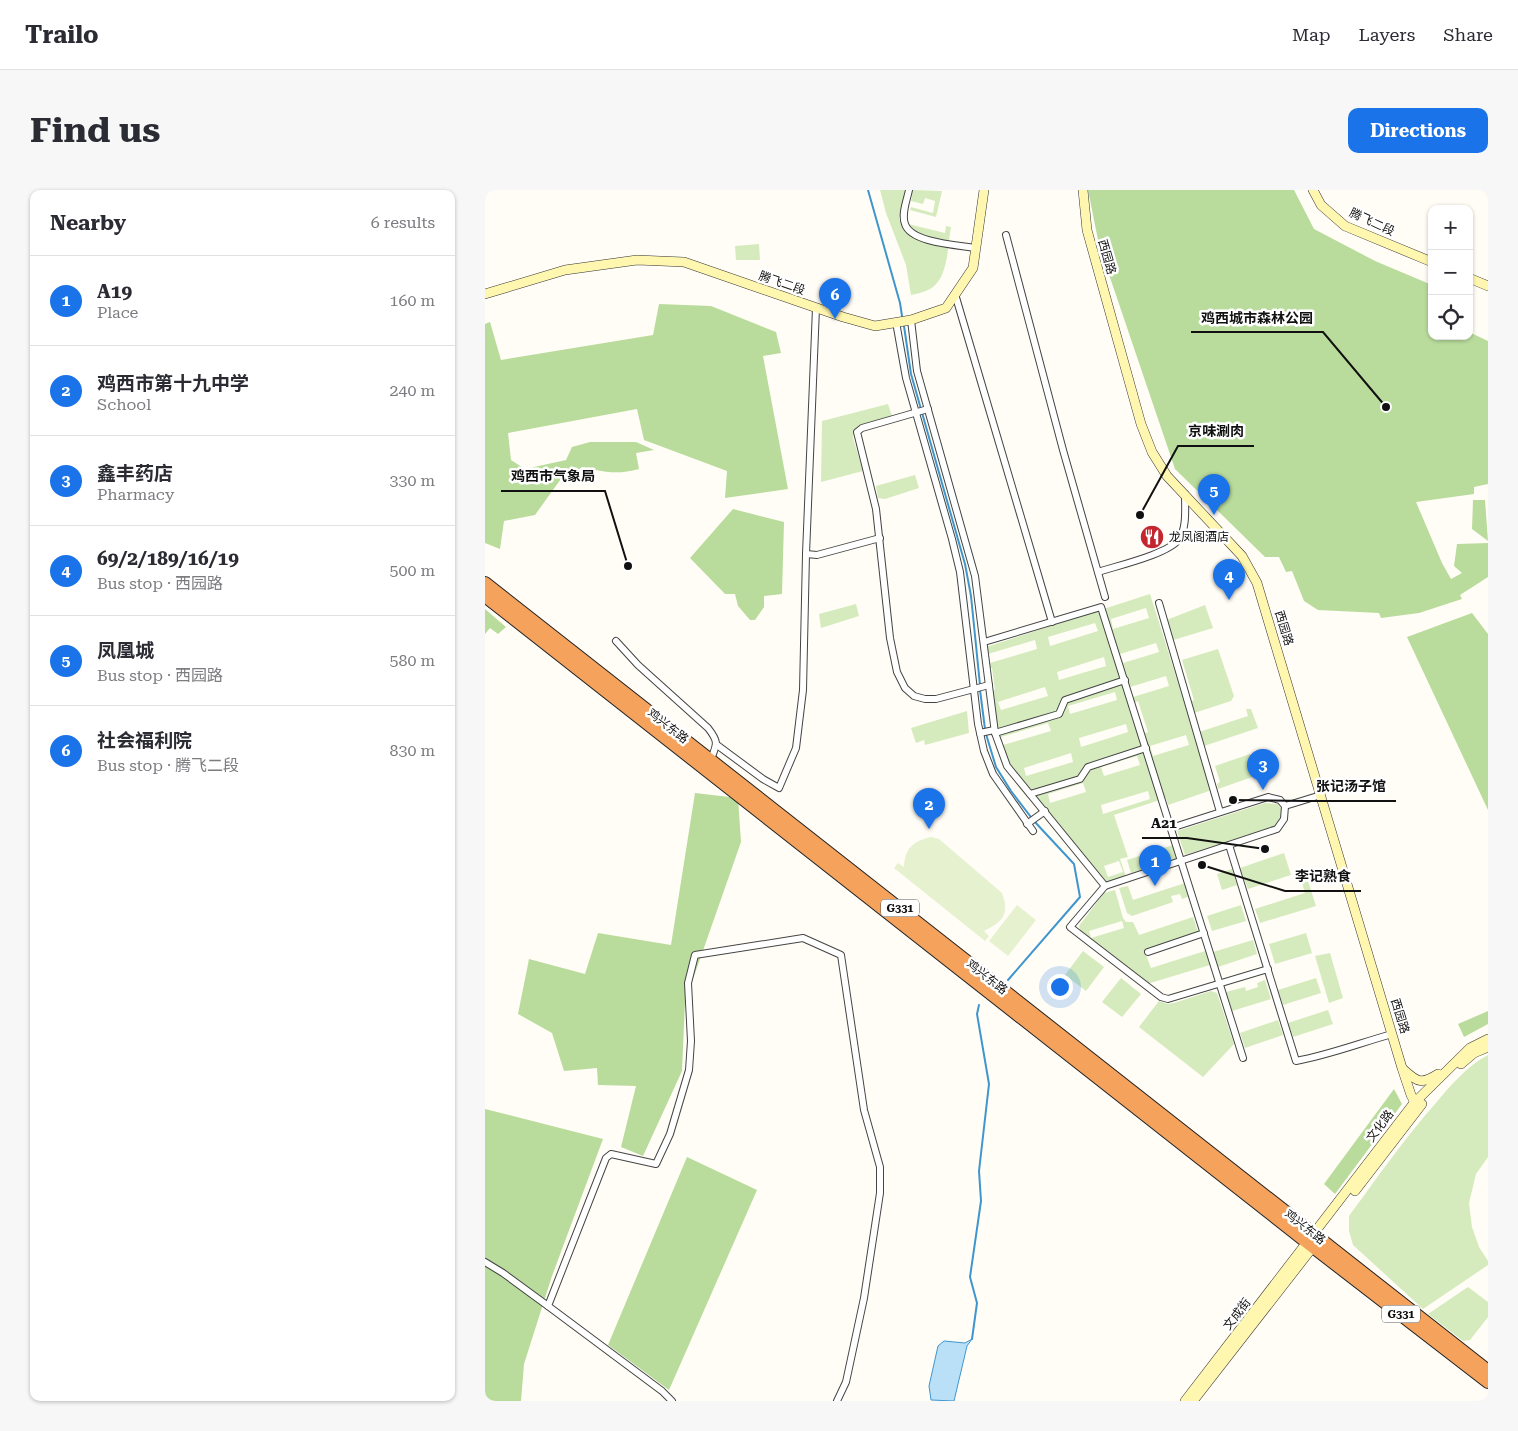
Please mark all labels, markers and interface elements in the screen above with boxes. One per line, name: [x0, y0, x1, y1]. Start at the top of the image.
text: Trailo: [25, 21, 99, 49]
text: Map: [1292, 24, 1331, 45]
text: Layers: [1359, 24, 1415, 45]
text: Share: [1443, 24, 1493, 45]
button: Directions: [1348, 108, 1488, 153]
text: Find us: [30, 110, 160, 151]
map controls: [1428, 205, 1473, 340]
button: +: [1428, 205, 1473, 250]
street label: 腾飞二段: [1347, 206, 1397, 238]
text: Nearby: [50, 211, 126, 235]
text: 6 results: [371, 213, 435, 232]
street label: 西园路: [1095, 238, 1119, 276]
button: −: [1428, 250, 1473, 295]
street label: 腾飞二段: [757, 269, 807, 297]
pin: 6: [819, 278, 851, 319]
text: A19: [97, 280, 132, 303]
text: 1: [62, 291, 70, 310]
text: 160 m: [389, 291, 435, 310]
button: locate: [1428, 295, 1473, 340]
text: Place: [97, 303, 138, 322]
callout: 鸡西城市森林公园: [1191, 303, 1323, 332]
text: 鸡西城市森林公园: [1201, 310, 1313, 326]
text: 鸡西市第十九中学: [97, 372, 249, 395]
text: 2: [62, 381, 70, 400]
text: 240 m: [389, 381, 435, 400]
text: School: [97, 395, 151, 414]
callout: 京味涮肉: [1178, 417, 1254, 446]
text: 京味涮肉: [1188, 423, 1244, 439]
text: 鑫丰药店: [97, 462, 173, 485]
callout: 鸡西市气象局: [501, 462, 605, 491]
text: 鸡西市气象局: [511, 468, 595, 484]
text: 3: [62, 471, 70, 490]
text: 330 m: [389, 471, 435, 490]
pin: 5: [1198, 474, 1230, 515]
text: Pharmacy: [97, 485, 174, 504]
restaurant icon: 龙凤阁酒店: [1139, 524, 1165, 550]
place label: 龙凤阁酒店: [1169, 530, 1229, 544]
text: 69/2/189/16/19: [97, 547, 239, 570]
pin: 4: [1213, 559, 1245, 600]
text: 4: [62, 561, 70, 580]
text: 500 m: [389, 561, 435, 580]
text: Bus stop · 西园路: [97, 574, 223, 593]
street label: 西园路: [1272, 609, 1296, 647]
text: 凤凰城: [97, 639, 154, 662]
text: 5: [62, 651, 70, 670]
text: 580 m: [389, 651, 435, 670]
text: Bus stop · 西园路: [97, 666, 223, 685]
street label: 鸡兴东路: [645, 706, 691, 746]
text: 社会福利院: [97, 729, 192, 752]
text: 6: [62, 741, 70, 760]
text: 830 m: [389, 741, 435, 760]
pin: 3: [1247, 749, 1279, 790]
text: Bus stop · 腾飞二段: [97, 756, 239, 775]
callout: 张记汤子馆: [1306, 772, 1396, 801]
text: 张记汤子馆: [1316, 778, 1386, 794]
pin: 2: [913, 788, 945, 829]
callout: A21: [1142, 809, 1187, 838]
text: A21: [1151, 815, 1177, 831]
pin: 1: [1139, 845, 1171, 886]
callout: 李记熟食: [1285, 862, 1361, 891]
text: 李记熟食: [1295, 868, 1351, 884]
road number: G331: [881, 900, 919, 916]
street label: 鸡兴东路: [964, 957, 1010, 997]
your location: [1047, 974, 1073, 1000]
street label: 西园路: [1388, 997, 1412, 1035]
street label: 文化路: [1364, 1107, 1396, 1145]
street label: 鸡兴东路: [1282, 1207, 1328, 1247]
street label: 文成街: [1220, 1296, 1254, 1332]
road number: G331: [1382, 1306, 1420, 1322]

